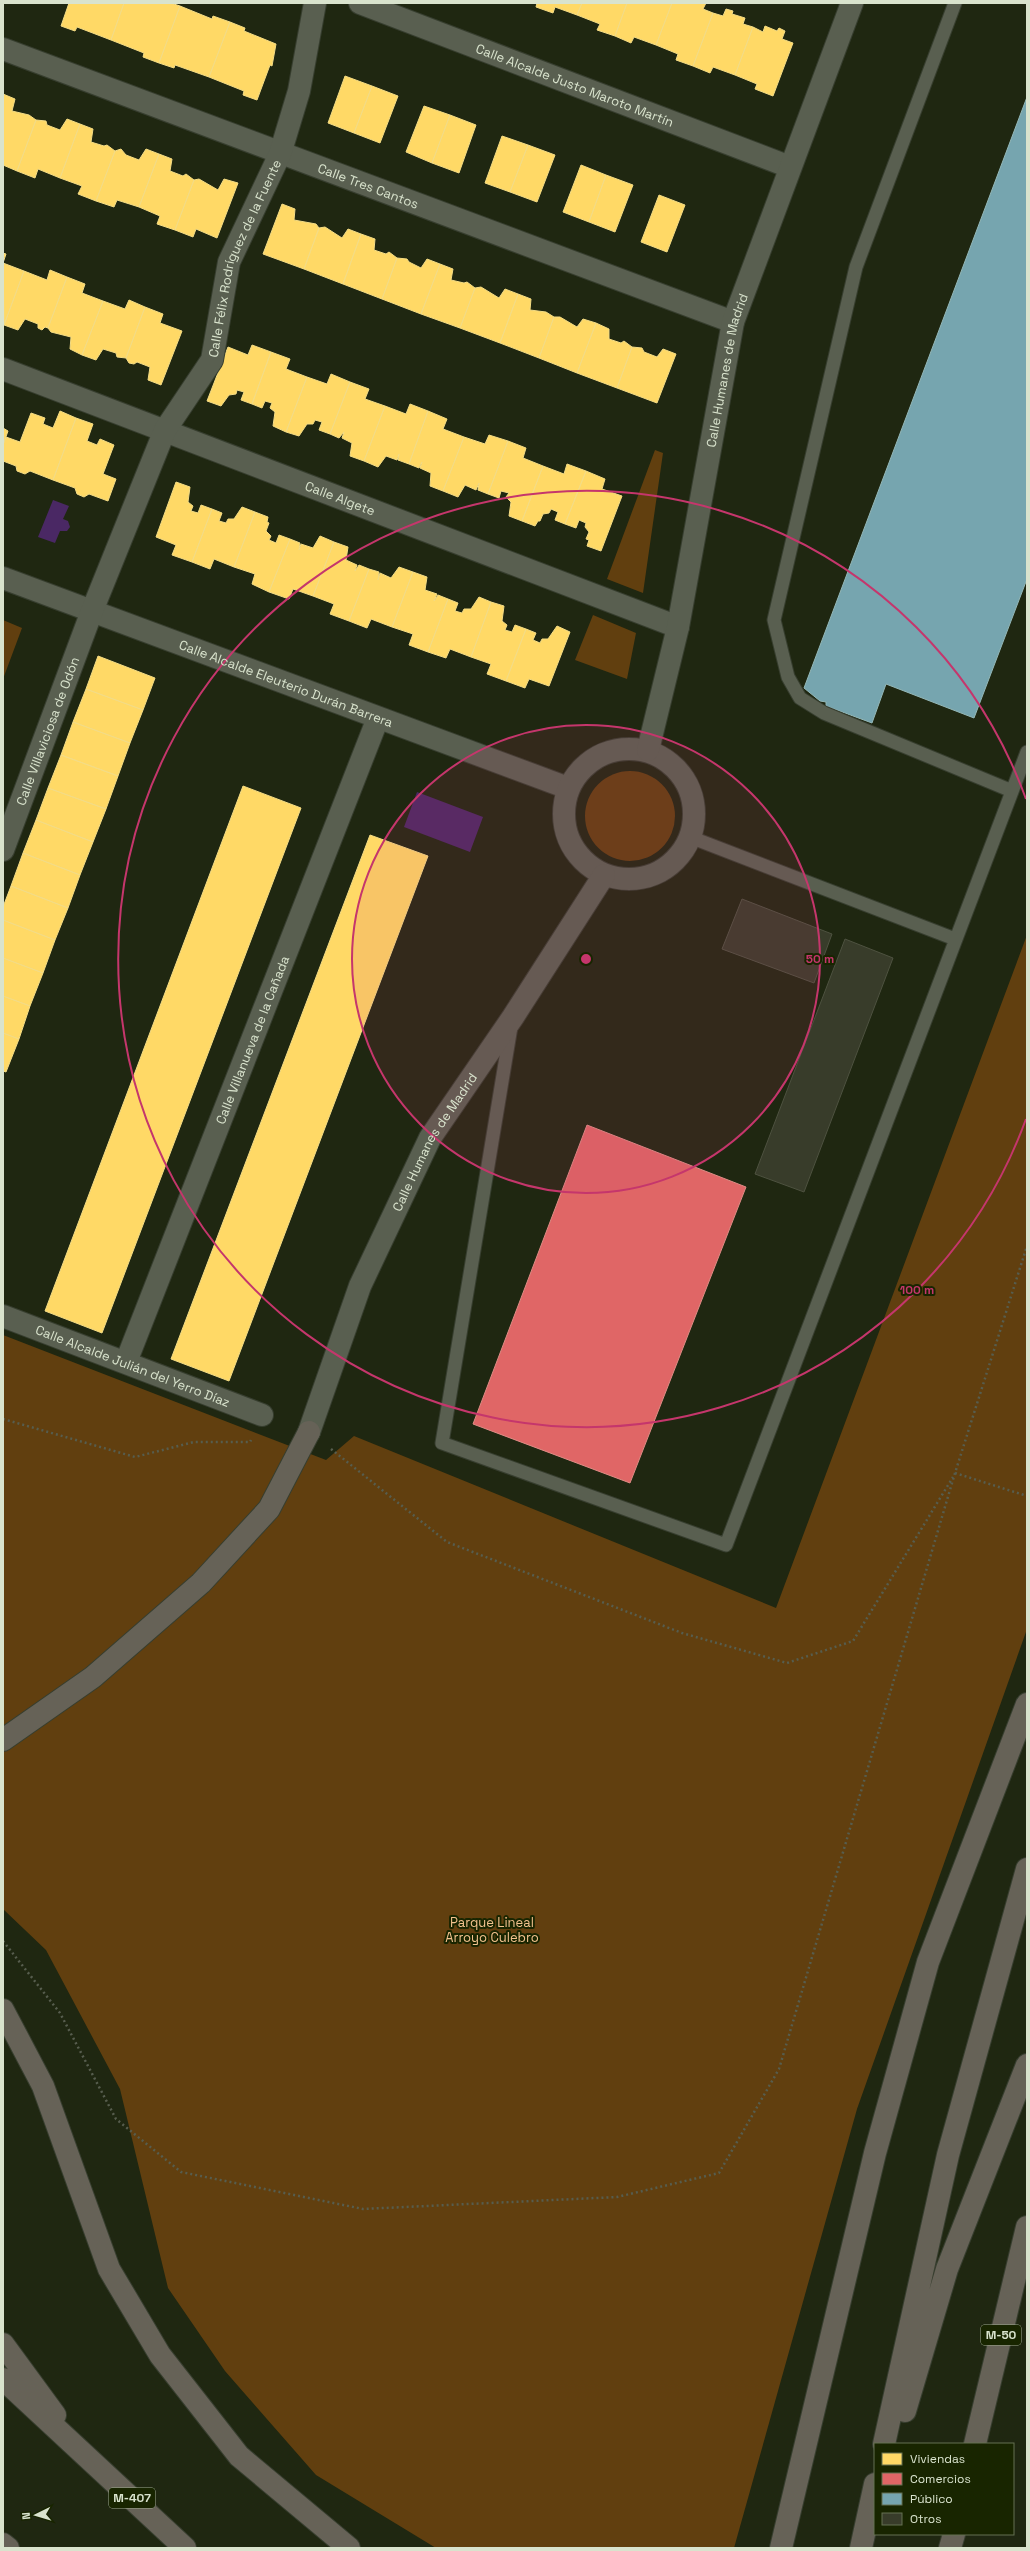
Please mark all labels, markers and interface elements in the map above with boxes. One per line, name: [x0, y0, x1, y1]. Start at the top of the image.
street label: Calle Alcalde Justo Maroto Martín: [473, 40, 676, 131]
street label: Calle Félix Rodríguez de la Fuente: [205, 157, 285, 359]
street label: Calle Tres Cantos: [315, 159, 421, 213]
street label: Calle Humanes de Madrid: [703, 291, 752, 449]
street label: Calle Algete: [303, 477, 378, 519]
street label: Calle Alcalde Eleuterio Durán Barrera: [177, 636, 396, 731]
street label: Calle Villaviciosa de Odón: [12, 655, 83, 808]
text: 50 m: [806, 951, 834, 967]
centre of rings: [579, 952, 593, 966]
street label: Calle Villanueva de la Cañada: [212, 953, 293, 1127]
street label: Calle Humanes de Madrid: [389, 1070, 481, 1214]
text: 100 m: [900, 1282, 934, 1298]
street label: Calle Alcalde Julián del Yerro Díaz: [33, 1321, 233, 1411]
park label: Parque Lineal Arroyo Culebro: [445, 1914, 539, 1946]
road number: M-50: [981, 2325, 1021, 2345]
legend: [874, 2443, 1014, 2535]
text: Viviendas: [910, 2451, 965, 2467]
text: Comercios: [910, 2471, 971, 2487]
road number: M-407: [109, 2488, 155, 2508]
text: Público: [910, 2491, 953, 2507]
north arrow: [16, 2495, 56, 2535]
text: Otros: [910, 2511, 942, 2527]
text: N: [19, 2512, 33, 2520]

